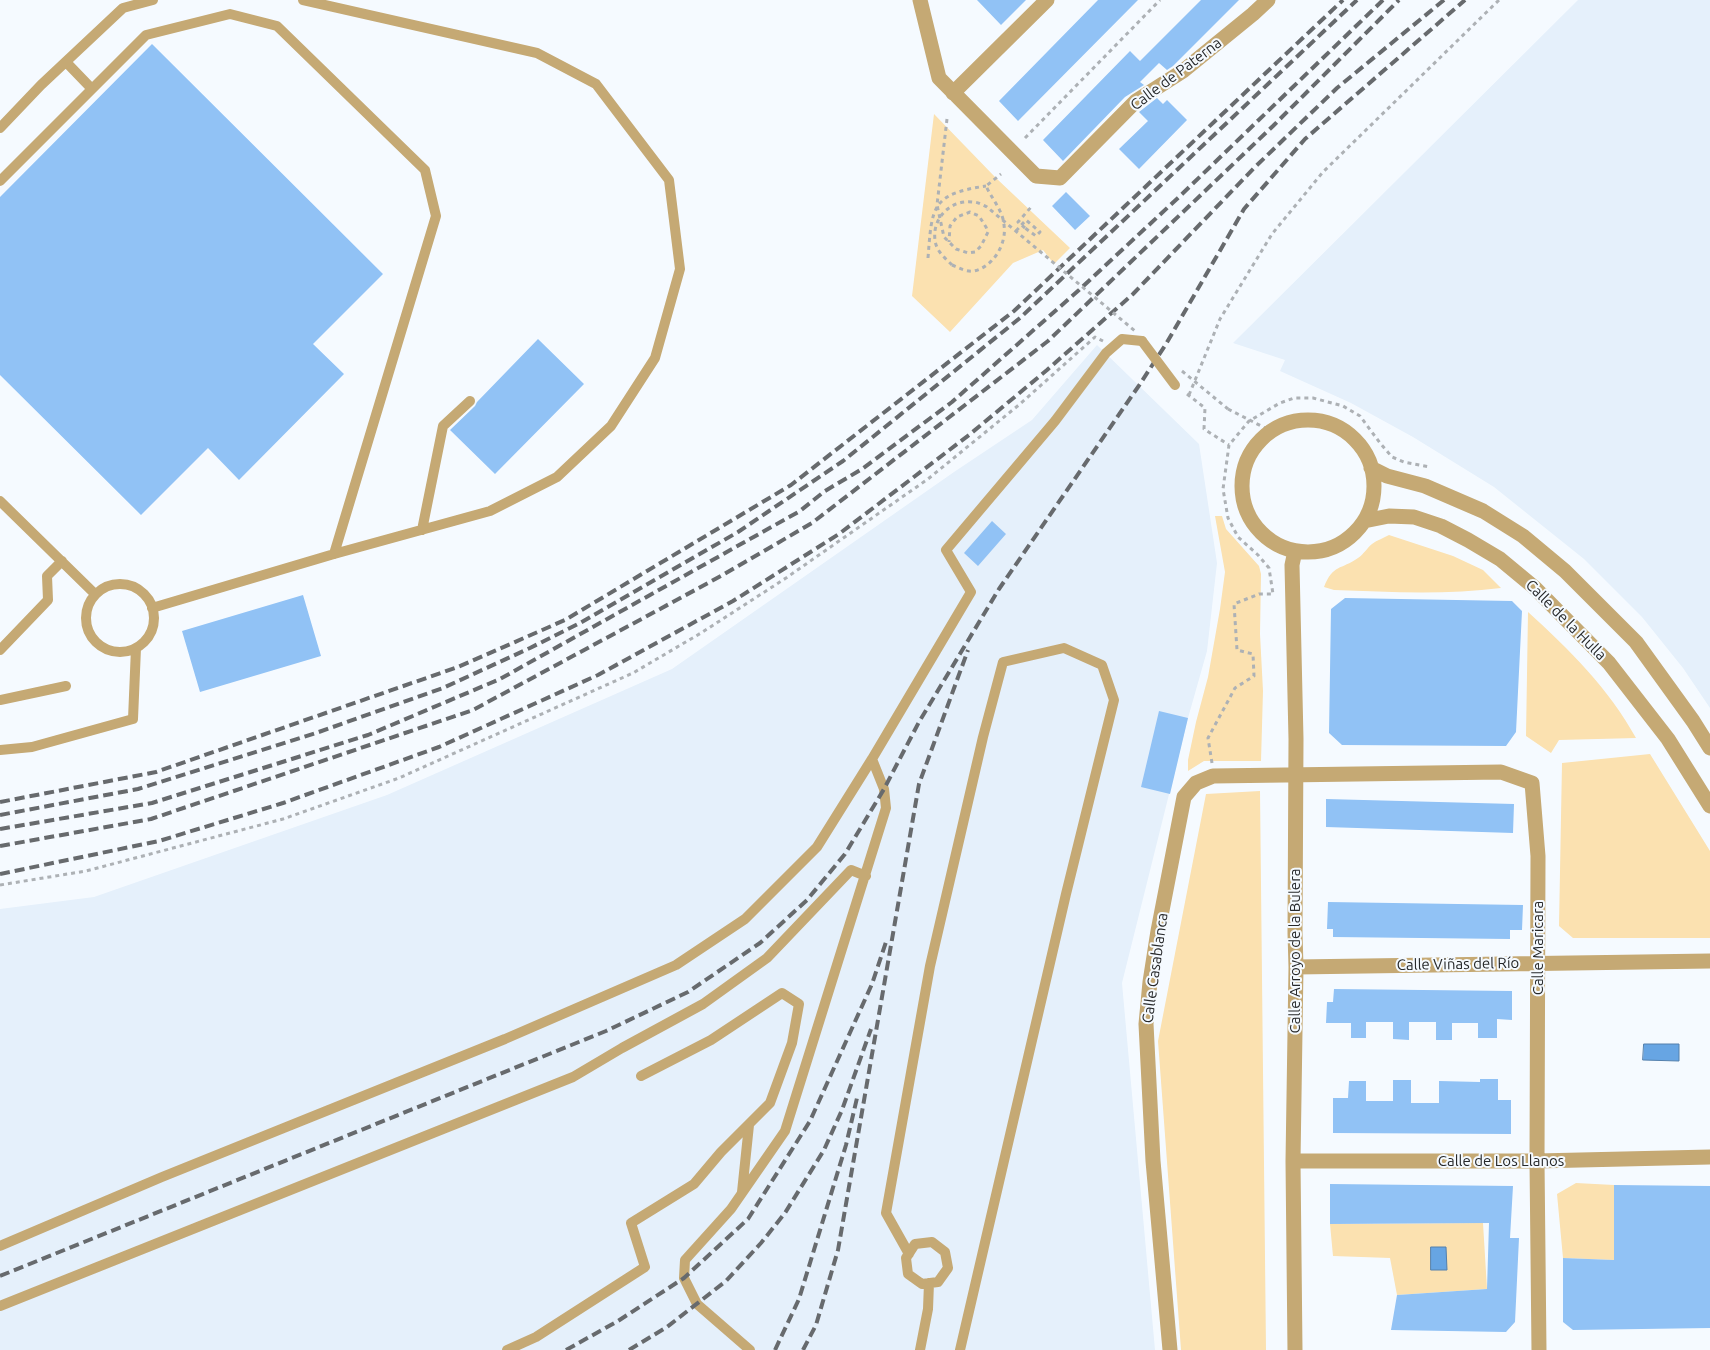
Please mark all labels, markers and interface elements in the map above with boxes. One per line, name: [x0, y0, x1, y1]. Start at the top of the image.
street label: Calle de Paterna: [1127, 34, 1225, 114]
street label: Calle de la Hulla: [1522, 576, 1610, 664]
street label: Calle Arroyo de la Bulera: [1286, 868, 1304, 1034]
street label: Calle Maricara: [1529, 901, 1547, 995]
street label: Calle Casablanca: [1138, 912, 1172, 1024]
street label: Calle Viñas del Río: [1397, 954, 1519, 974]
street label: Calle de Los Llanos: [1438, 1152, 1564, 1170]

